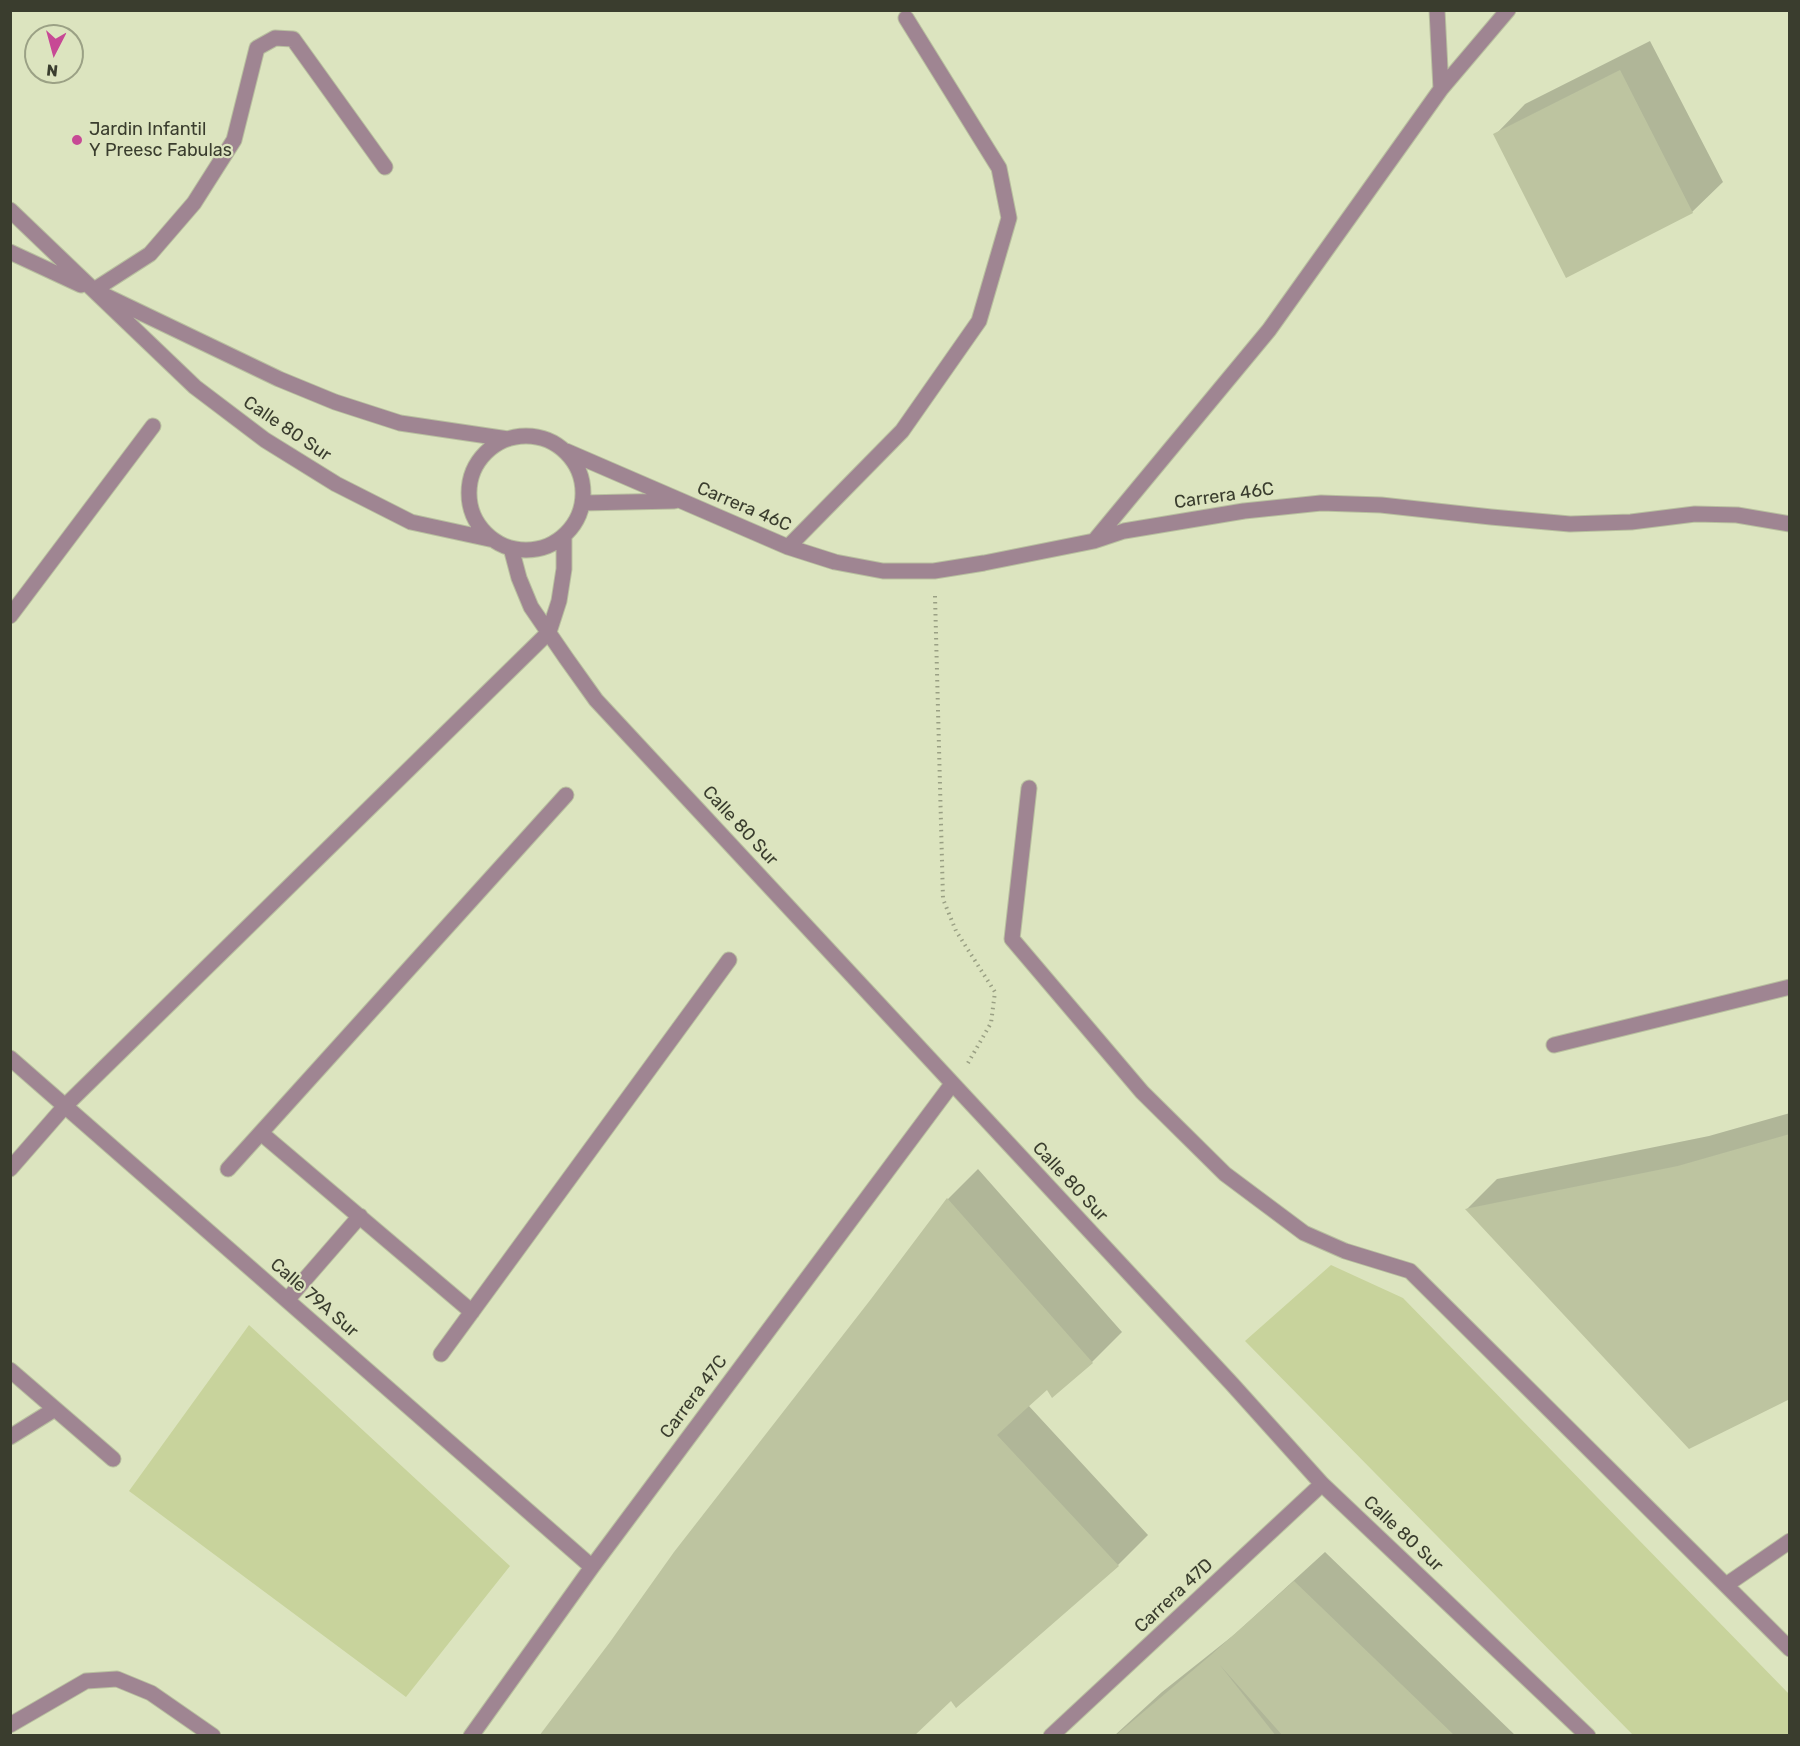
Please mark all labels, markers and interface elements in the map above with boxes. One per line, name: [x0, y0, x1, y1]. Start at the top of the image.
north arrow: [24, 24, 84, 84]
text: N: [46, 60, 59, 80]
place label: Jardin Infantil Y Preesc Fabulas: [89, 119, 232, 162]
marker: Jardin Infantil Y Preesc Fabulas: [70, 133, 84, 147]
street label: Calle 80 Sur: [239, 392, 335, 466]
street label: Carrera 46C: [693, 477, 795, 537]
street label: Carrera 46C: [1173, 478, 1275, 514]
street label: Calle 80 Sur: [698, 782, 782, 870]
street label: Calle 80 Sur: [1028, 1138, 1112, 1226]
street label: Calle 79A Sur: [266, 1254, 362, 1342]
street label: Carrera 47C: [656, 1351, 732, 1443]
street label: Calle 80 Sur: [1359, 1492, 1447, 1576]
street label: Carrera 47D: [1130, 1554, 1218, 1638]

